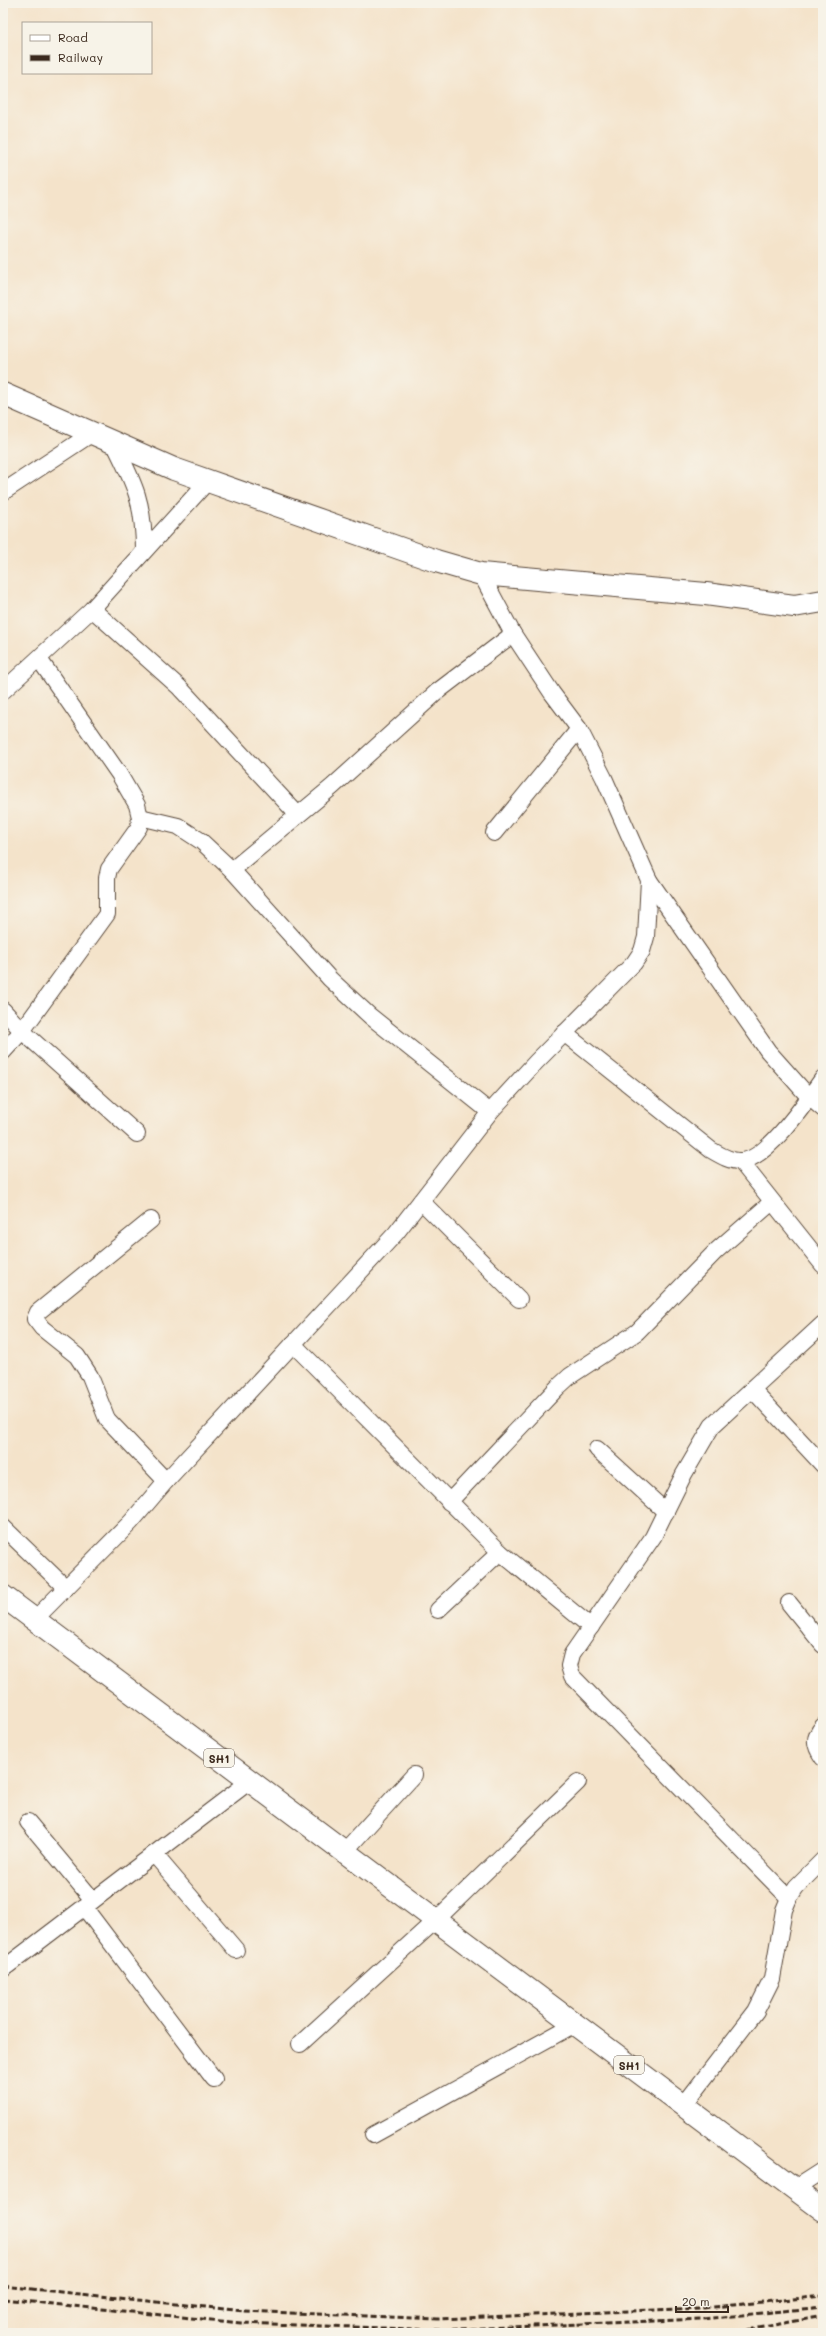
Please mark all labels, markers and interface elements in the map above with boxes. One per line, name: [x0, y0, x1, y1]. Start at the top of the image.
legend: [22, 22, 152, 74]
text: Road: [58, 29, 88, 45]
text: Railway: [58, 49, 103, 65]
road number: SH1: [204, 1749, 234, 1767]
road number: SH1: [614, 2056, 644, 2074]
scale bar: [676, 2288, 728, 2314]
text: 20 m: [682, 2293, 710, 2309]

